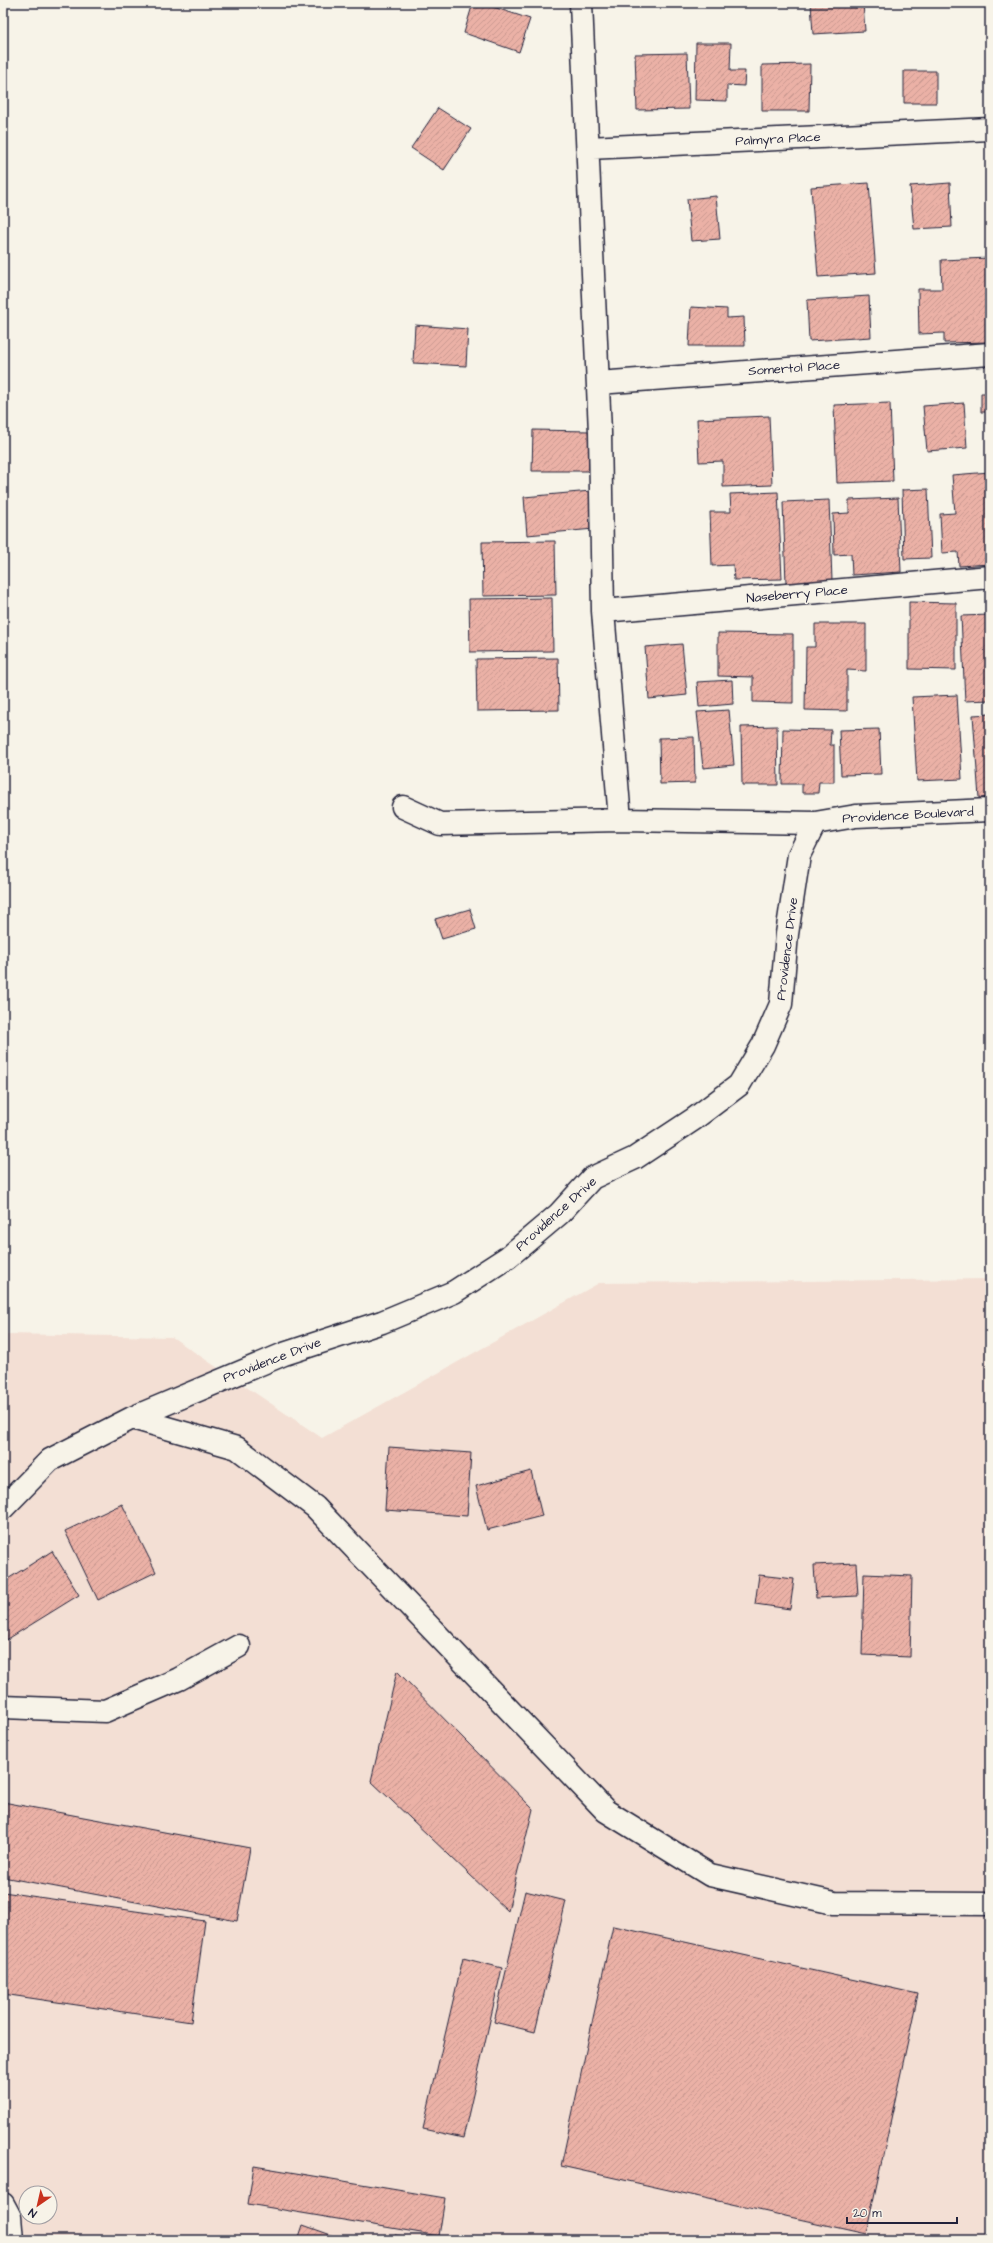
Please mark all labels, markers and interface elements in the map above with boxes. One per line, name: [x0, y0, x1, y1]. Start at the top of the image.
street label: Palmyra Place: [735, 128, 821, 151]
street label: Somertol Place: [747, 356, 841, 380]
street label: Naseberry Place: [746, 581, 848, 608]
street label: Providence Boulevard: [842, 803, 975, 827]
street label: Providence Drive: [772, 897, 802, 1001]
street label: Providence Drive: [512, 1173, 600, 1255]
street label: Providence Drive: [220, 1333, 324, 1387]
north arrow: [18, 2185, 58, 2225]
scale bar: [847, 2199, 957, 2225]
text: N: [26, 2205, 40, 2221]
text: 20 m: [853, 2205, 882, 2222]

